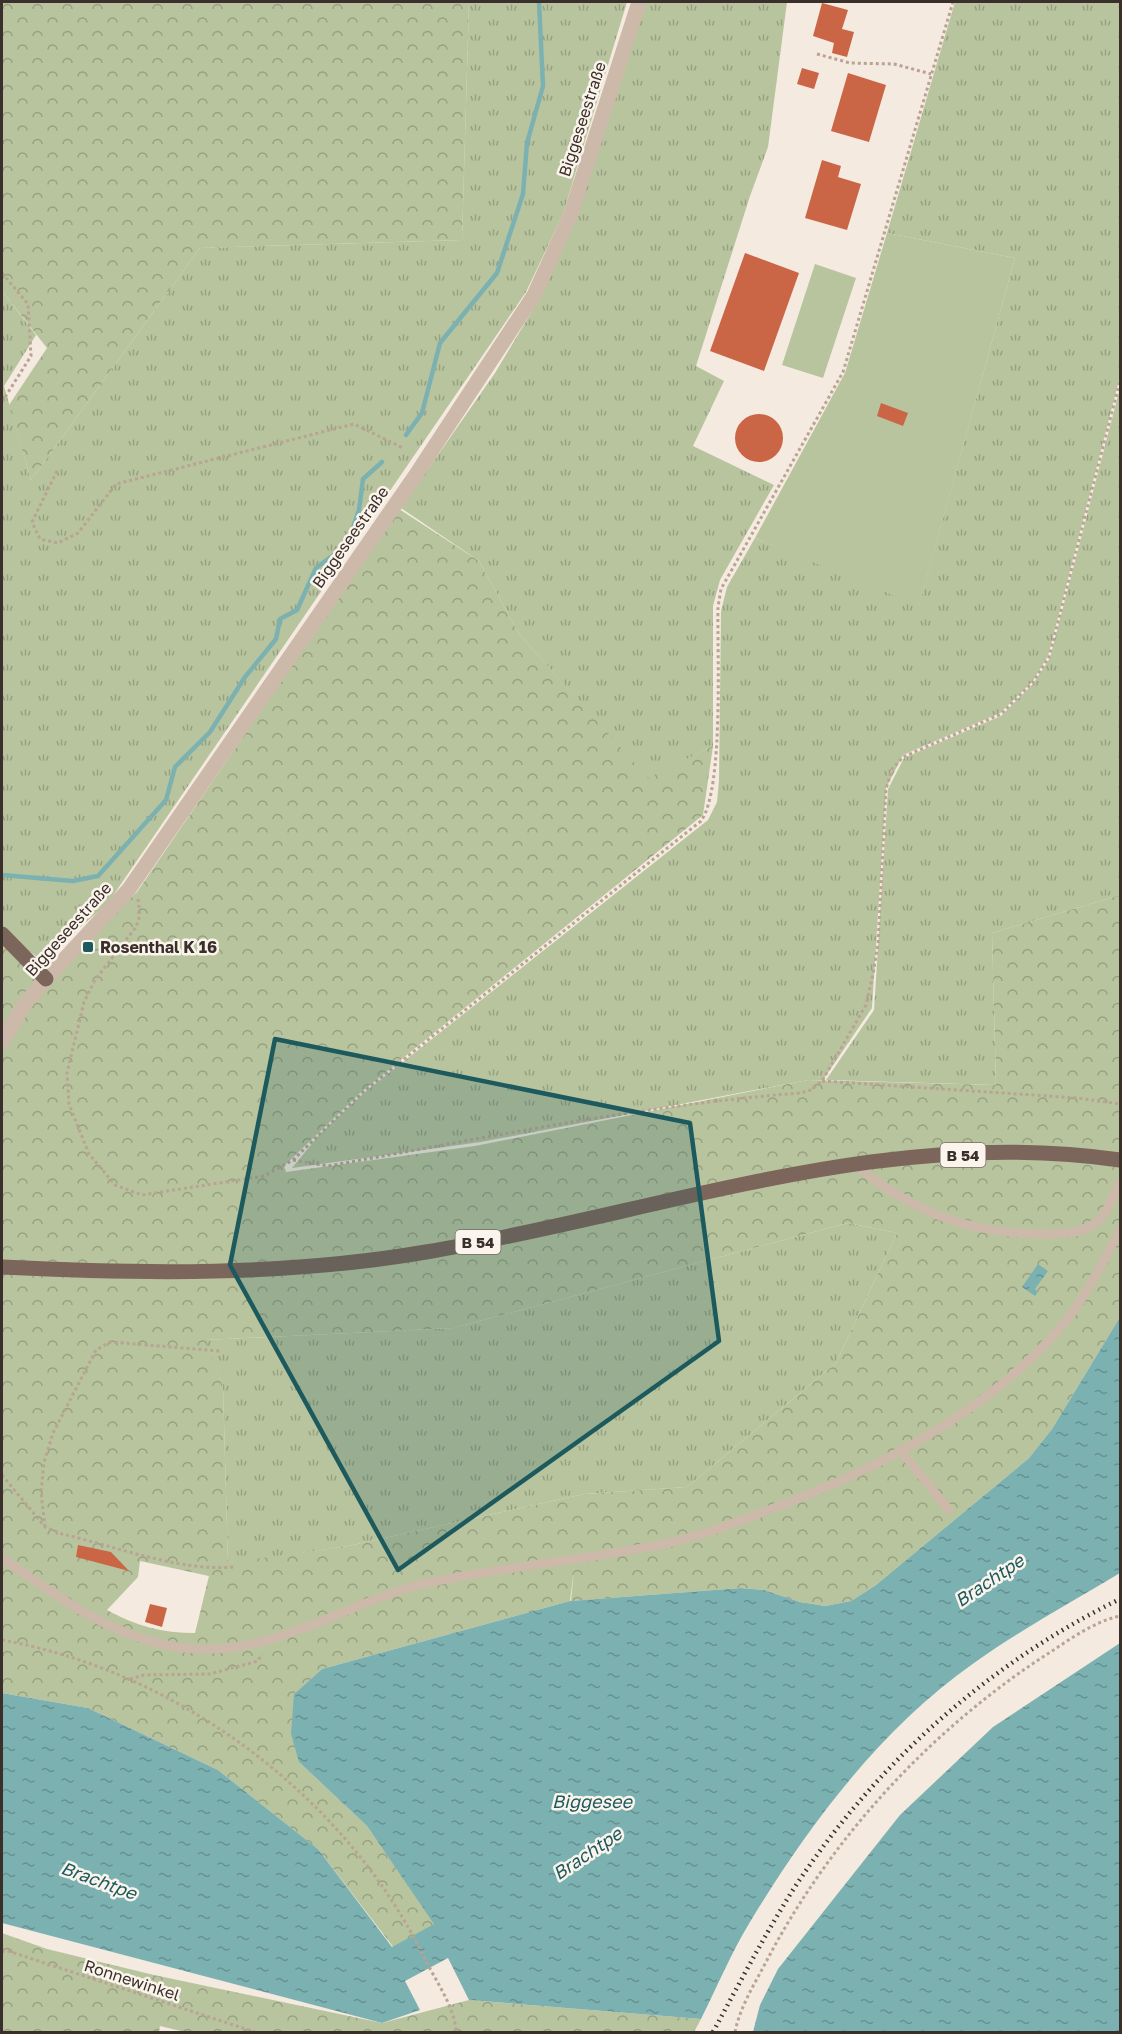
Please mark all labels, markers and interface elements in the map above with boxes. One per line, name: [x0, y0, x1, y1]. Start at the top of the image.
street label: Biggeseestraße: [554, 59, 610, 179]
street label: Biggeseestraße: [308, 482, 392, 592]
street label: Biggeseestraße: [21, 878, 115, 980]
place label: Rosenthal K 16: [100, 937, 217, 957]
marker: Rosenthal K 16: [81, 940, 95, 954]
road number: B 54: [940, 1143, 986, 1167]
road number: B 54: [456, 1230, 500, 1254]
water label: Brachtpe: [950, 1548, 1029, 1611]
water label: Biggesee: [552, 1790, 633, 1812]
water label: Brachtpe: [548, 1821, 627, 1884]
water label: Brachtpe: [58, 1856, 141, 1904]
street label: Ronnewinkel: [82, 1955, 182, 2005]

